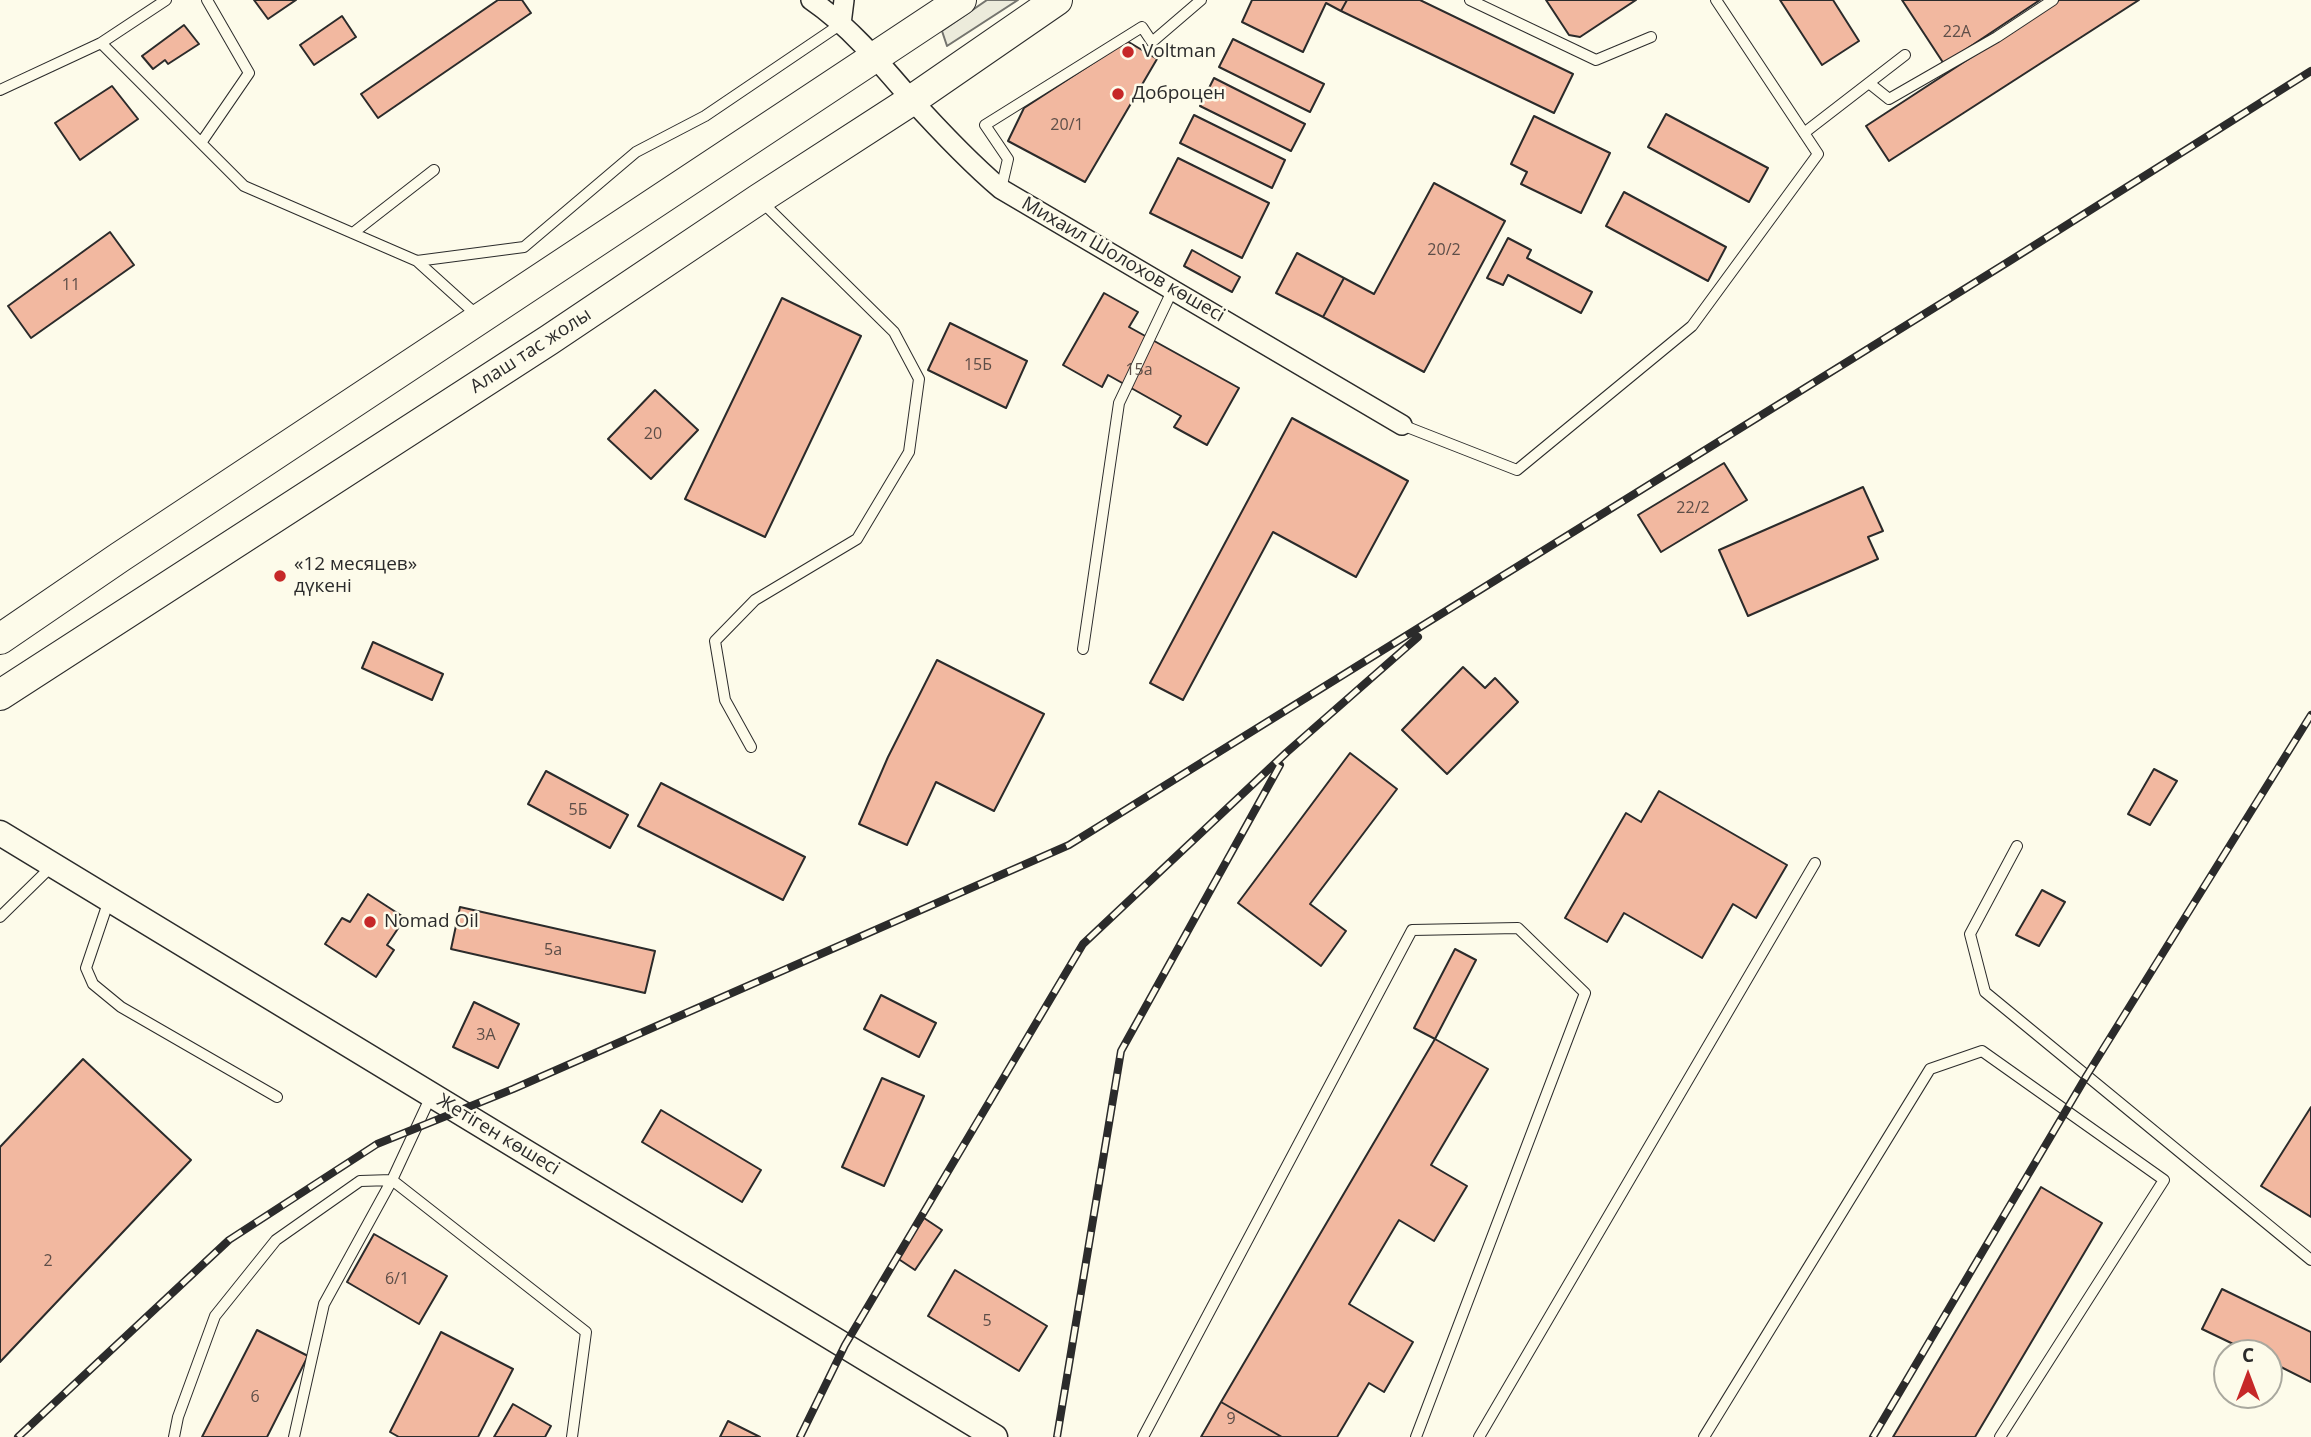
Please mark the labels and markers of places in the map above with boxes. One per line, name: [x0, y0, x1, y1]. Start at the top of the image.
place label: Voltman: [1142, 41, 1216, 63]
marker: Voltman: [1120, 44, 1136, 60]
place label: Доброцен: [1132, 83, 1225, 105]
marker: Доброцен: [1110, 86, 1126, 102]
place label: «12 месяцев» дүкені: [294, 554, 417, 598]
marker: «12 месяцев» дүкені: [272, 568, 288, 584]
place label: Nomad Oil: [384, 911, 479, 933]
marker: Nomad Oil: [362, 914, 378, 930]

